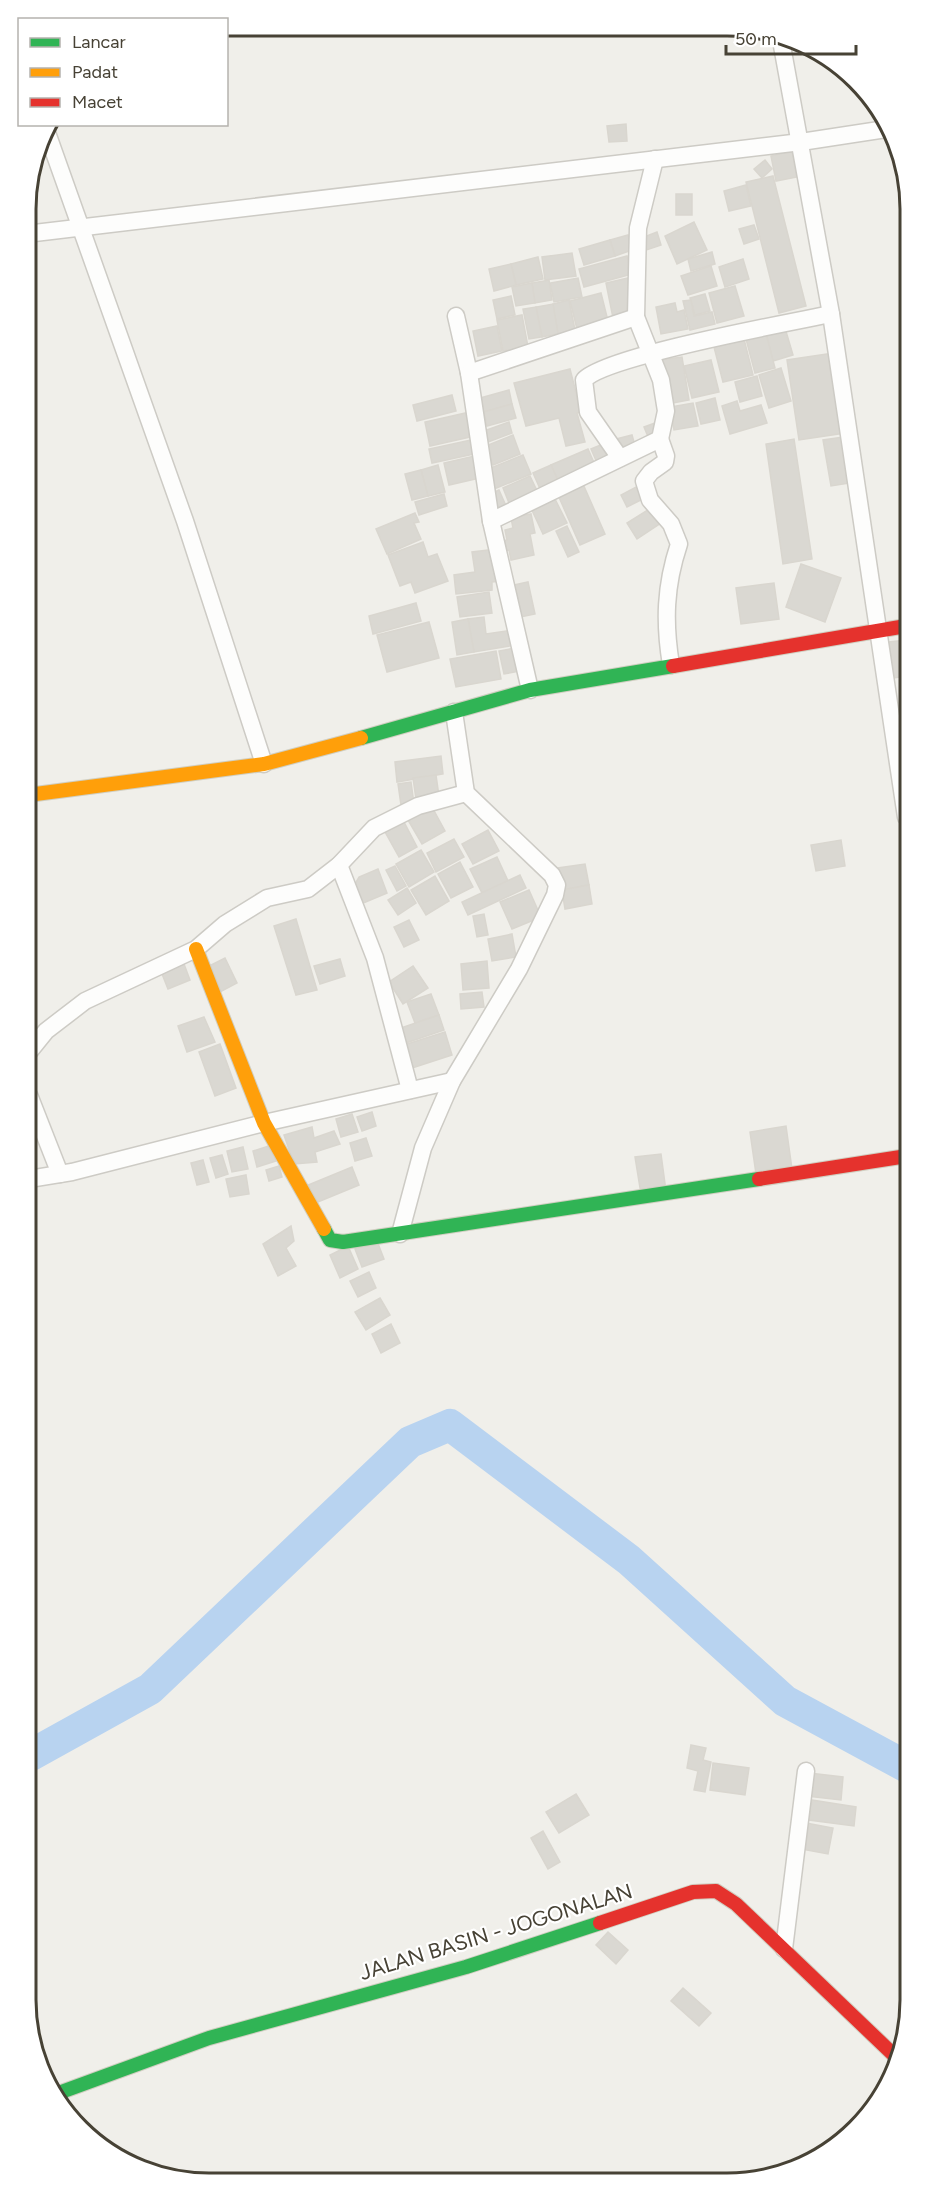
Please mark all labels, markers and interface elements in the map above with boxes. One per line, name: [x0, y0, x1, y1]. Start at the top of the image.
legend: [18, 18, 228, 126]
scale bar: [726, 18, 856, 56]
text: 50 m: [735, 28, 777, 50]
text: Lancar: [72, 31, 126, 53]
text: Padat: [72, 61, 118, 83]
text: Macet: [72, 91, 123, 113]
street label: JALAN BASIN - JOGONALAN: [356, 1878, 635, 1985]

